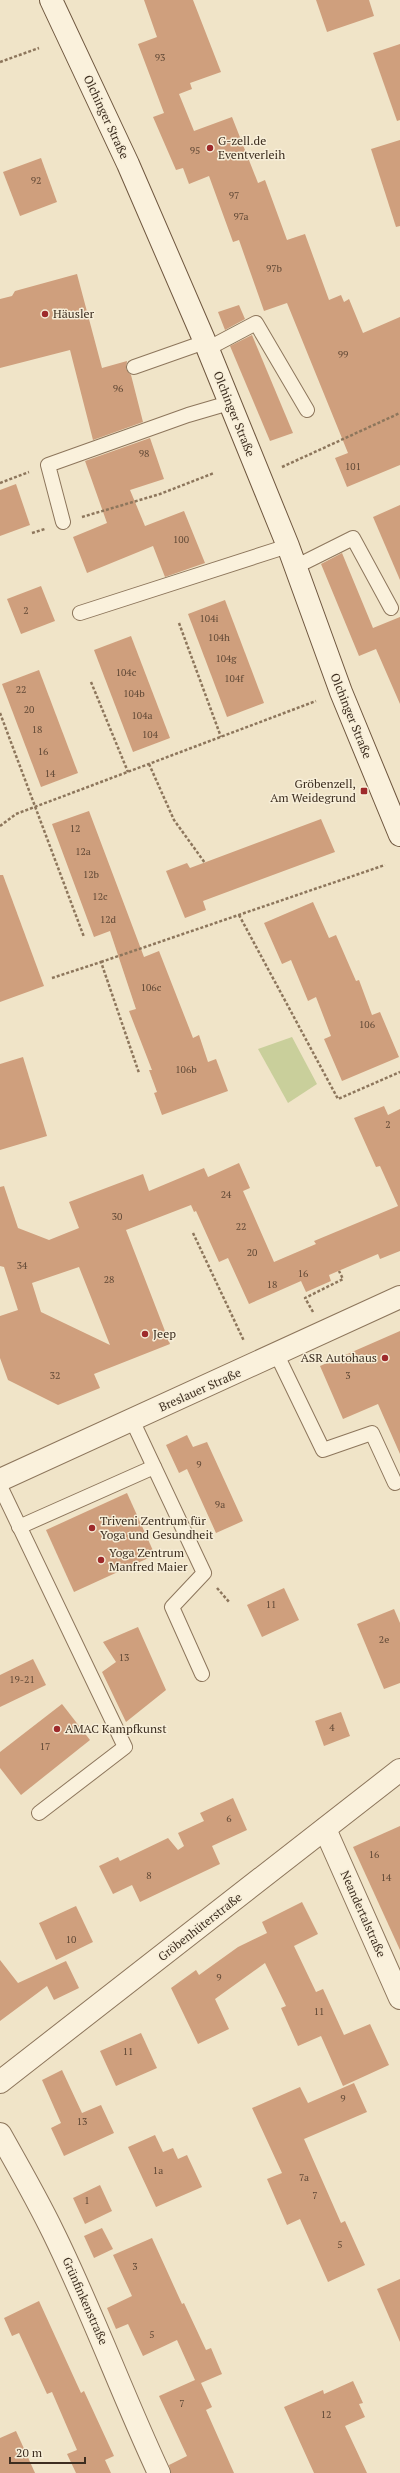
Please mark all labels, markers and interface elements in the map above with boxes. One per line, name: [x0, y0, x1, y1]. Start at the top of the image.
house number: 93: [155, 51, 165, 64]
street label: Olchinger Straße: [80, 72, 132, 161]
place label: G-zell.de Eventverleih: [218, 133, 285, 162]
marker: G-zell.de Eventverleih: [205, 143, 215, 153]
house number: 95: [190, 144, 200, 157]
house number: 92: [31, 174, 41, 187]
house number: 97: [229, 189, 239, 202]
house number: 97a: [233, 210, 249, 223]
house number: 97b: [266, 262, 283, 275]
place label: Häusler: [53, 306, 95, 321]
marker: Häusler: [40, 309, 50, 319]
house number: 99: [338, 348, 348, 361]
street label: Olchinger Straße: [210, 369, 258, 459]
house number: 96: [113, 382, 124, 395]
house number: 98: [139, 447, 149, 460]
house number: 101: [345, 460, 361, 473]
house number: 100: [173, 533, 189, 546]
house number: 2: [23, 604, 29, 617]
house number: 104i: [200, 612, 219, 625]
house number: 104h: [208, 631, 230, 644]
house number: 104g: [215, 652, 237, 665]
house number: 104c: [116, 666, 137, 679]
street label: Olchinger Straße: [327, 671, 375, 761]
house number: 104f: [224, 672, 244, 685]
house number: 22: [16, 683, 26, 696]
house number: 104b: [123, 687, 145, 700]
house number: 20: [24, 703, 34, 716]
house number: 104a: [131, 709, 153, 722]
house number: 18: [32, 723, 42, 736]
house number: 104: [142, 728, 159, 741]
house number: 16: [38, 745, 49, 758]
house number: 14: [45, 767, 56, 780]
place label: Gröbenzell, Am Weidegrund: [270, 776, 356, 805]
marker: Gröbenzell, Am Weidegrund: [359, 786, 369, 796]
house number: 12: [70, 822, 80, 835]
house number: 12a: [75, 845, 91, 858]
house number: 12b: [83, 868, 100, 881]
house number: 12c: [92, 890, 108, 903]
house number: 12d: [100, 913, 117, 926]
house number: 106c: [141, 981, 162, 994]
house number: 106: [359, 1018, 376, 1031]
house number: 106b: [175, 1063, 197, 1076]
house number: 2: [385, 1118, 391, 1131]
house number: 24: [221, 1188, 232, 1201]
house number: 30: [112, 1210, 122, 1223]
house number: 22: [236, 1220, 246, 1233]
house number: 20: [247, 1246, 257, 1259]
house number: 34: [17, 1259, 28, 1272]
house number: 16: [298, 1267, 309, 1280]
house number: 28: [104, 1273, 114, 1286]
house number: 18: [267, 1278, 277, 1291]
place label: Jeep: [153, 1326, 176, 1341]
marker: Jeep: [140, 1329, 150, 1339]
place label: ASR Autohaus: [301, 1350, 377, 1365]
marker: ASR Autohaus: [380, 1353, 390, 1363]
street label: Breslauer Straße: [156, 1365, 243, 1414]
house number: 32: [50, 1369, 60, 1382]
house number: 3: [345, 1369, 351, 1382]
house number: 9: [196, 1458, 202, 1471]
house number: 9a: [215, 1498, 225, 1511]
place label: Triveni Zentrum für Yoga und Gesundheit: [100, 1513, 214, 1542]
marker: Triveni Zentrum für Yoga und Gesundheit: [87, 1523, 97, 1533]
place label: Yoga Zentrum Manfred Maier: [109, 1545, 188, 1574]
marker: Yoga Zentrum Manfred Maier: [96, 1555, 106, 1565]
house number: 11: [266, 1598, 276, 1611]
house number: 2e: [379, 1633, 389, 1646]
house number: 13: [119, 1651, 129, 1664]
house number: 19-21: [9, 1673, 35, 1686]
place label: AMAC Kampfkunst: [65, 1721, 167, 1736]
house number: 4: [329, 1721, 335, 1734]
marker: AMAC Kampfkunst: [52, 1724, 62, 1734]
house number: 17: [40, 1740, 50, 1753]
house number: 6: [226, 1812, 232, 1825]
house number: 16: [369, 1848, 380, 1861]
street label: Neandertalstraße: [338, 1868, 389, 1960]
house number: 8: [146, 1869, 152, 1882]
house number: 14: [381, 1871, 392, 1884]
street label: Gröbenhüterstraße: [155, 1889, 245, 1964]
house number: 10: [66, 1933, 76, 1946]
house number: 9: [216, 1971, 222, 1984]
house number: 11: [314, 2005, 324, 2018]
house number: 11: [123, 2045, 133, 2058]
house number: 9: [340, 2092, 346, 2105]
house number: 13: [77, 2115, 87, 2128]
house number: 1a: [153, 2164, 163, 2177]
house number: 7a: [299, 2171, 309, 2184]
house number: 7: [312, 2189, 318, 2202]
house number: 1: [84, 2194, 90, 2207]
house number: 5: [337, 2238, 343, 2251]
street label: Grünfinkenstraße: [59, 2255, 112, 2347]
house number: 3: [132, 2260, 138, 2273]
house number: 5: [149, 2328, 155, 2341]
house number: 7: [179, 2397, 185, 2410]
house number: 12: [321, 2408, 331, 2421]
scale bar: [10, 2439, 85, 2465]
text: 20 m: [16, 2445, 43, 2460]

